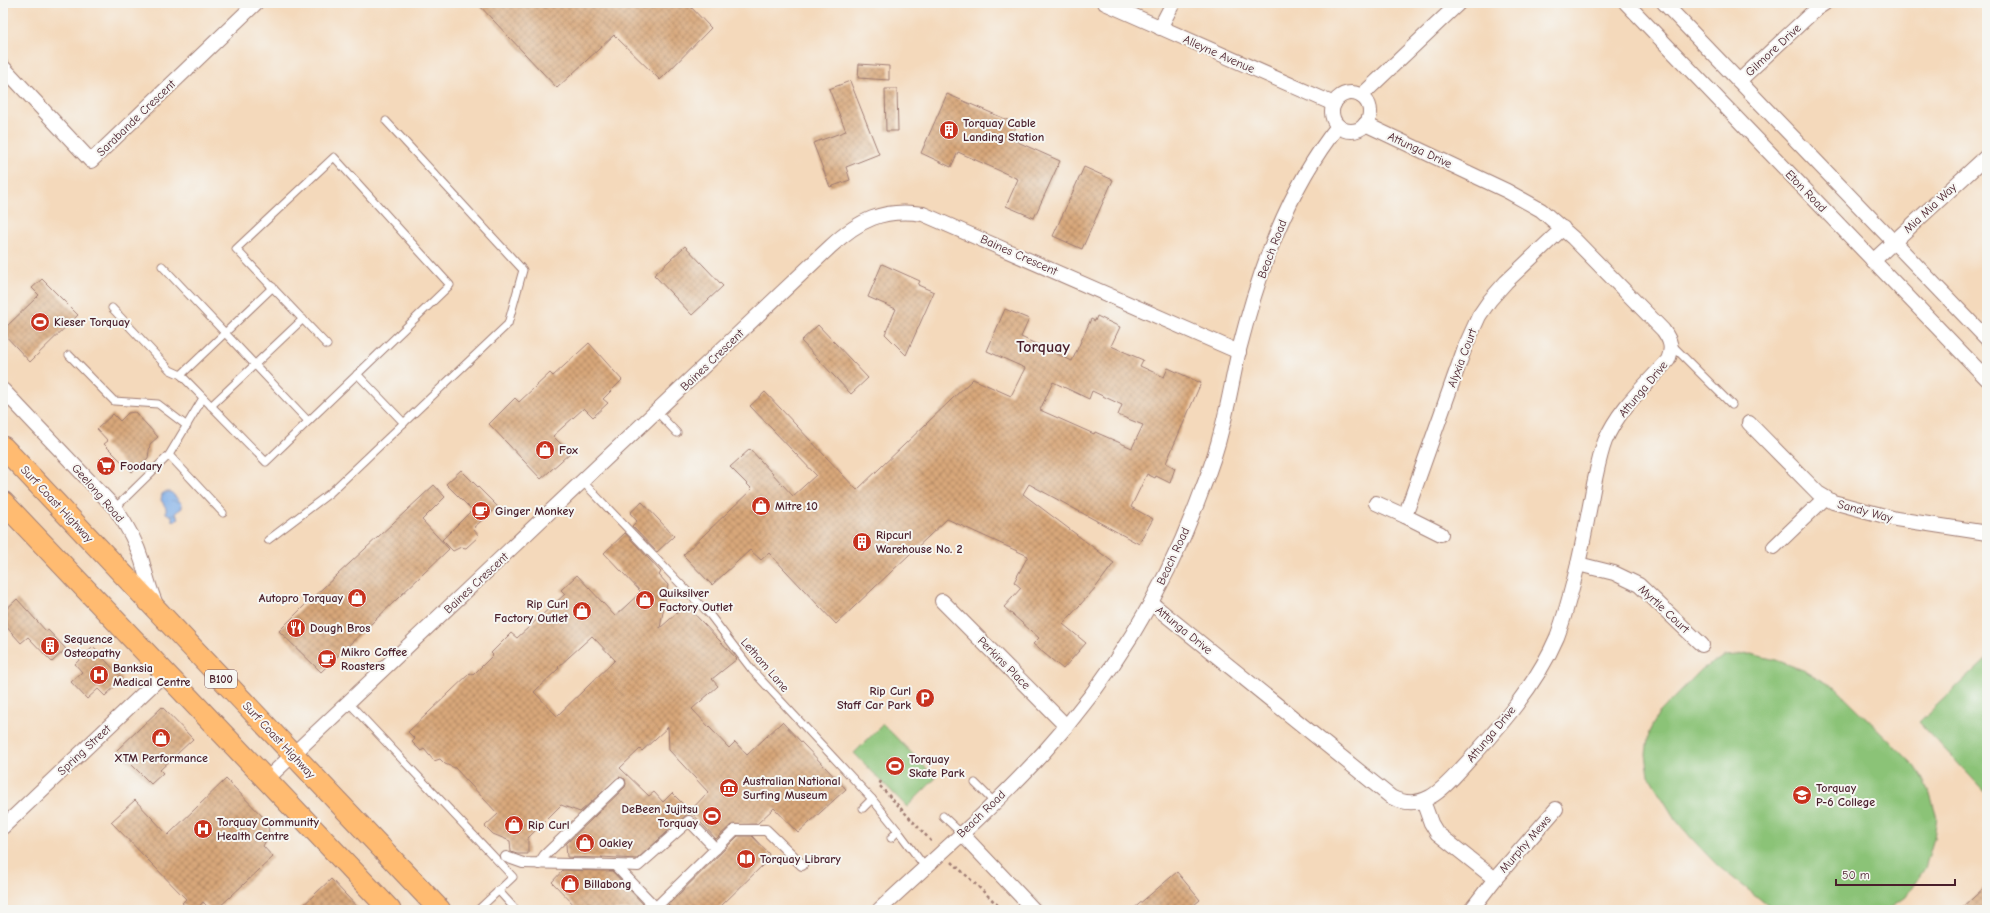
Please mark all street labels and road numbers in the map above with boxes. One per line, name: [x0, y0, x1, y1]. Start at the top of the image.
street label: Gilmore Drive: [1742, 21, 1804, 79]
street label: Alleyne Avenue: [1181, 32, 1257, 76]
street label: Sarabande Crescent: [94, 76, 179, 159]
street label: Attunga Drive: [1386, 129, 1454, 171]
street label: Eton Road: [1782, 167, 1830, 215]
street label: Mia Mia Way: [1901, 180, 1960, 236]
street label: Beach Road: [1254, 218, 1290, 280]
street label: Baines Crescent: [978, 232, 1060, 278]
street label: Baines Crescent: [677, 326, 747, 394]
street label: Alyxia Court: [1444, 326, 1480, 389]
street label: Attunga Drive: [1615, 358, 1671, 420]
street label: Geelong Road: [69, 461, 127, 525]
street label: Surf Coast Highway: [18, 463, 97, 546]
street label: Sandy Way: [1836, 497, 1895, 525]
street label: Beach Road: [1154, 525, 1192, 587]
street label: Baines Crescent: [441, 549, 511, 616]
street label: Myrtle Court: [1636, 582, 1693, 636]
street label: Attunga Drive: [1153, 603, 1215, 657]
street label: Perkins Place: [975, 634, 1033, 692]
street label: Letham Lane: [738, 635, 792, 695]
road number: B100: [205, 670, 237, 688]
street label: Surf Coast Highway: [240, 699, 319, 782]
street label: Attunga Drive: [1463, 703, 1519, 765]
street label: Spring Street: [55, 721, 114, 778]
street label: Beach Road: [954, 788, 1008, 840]
street label: Murphy Mews: [1496, 812, 1554, 876]

